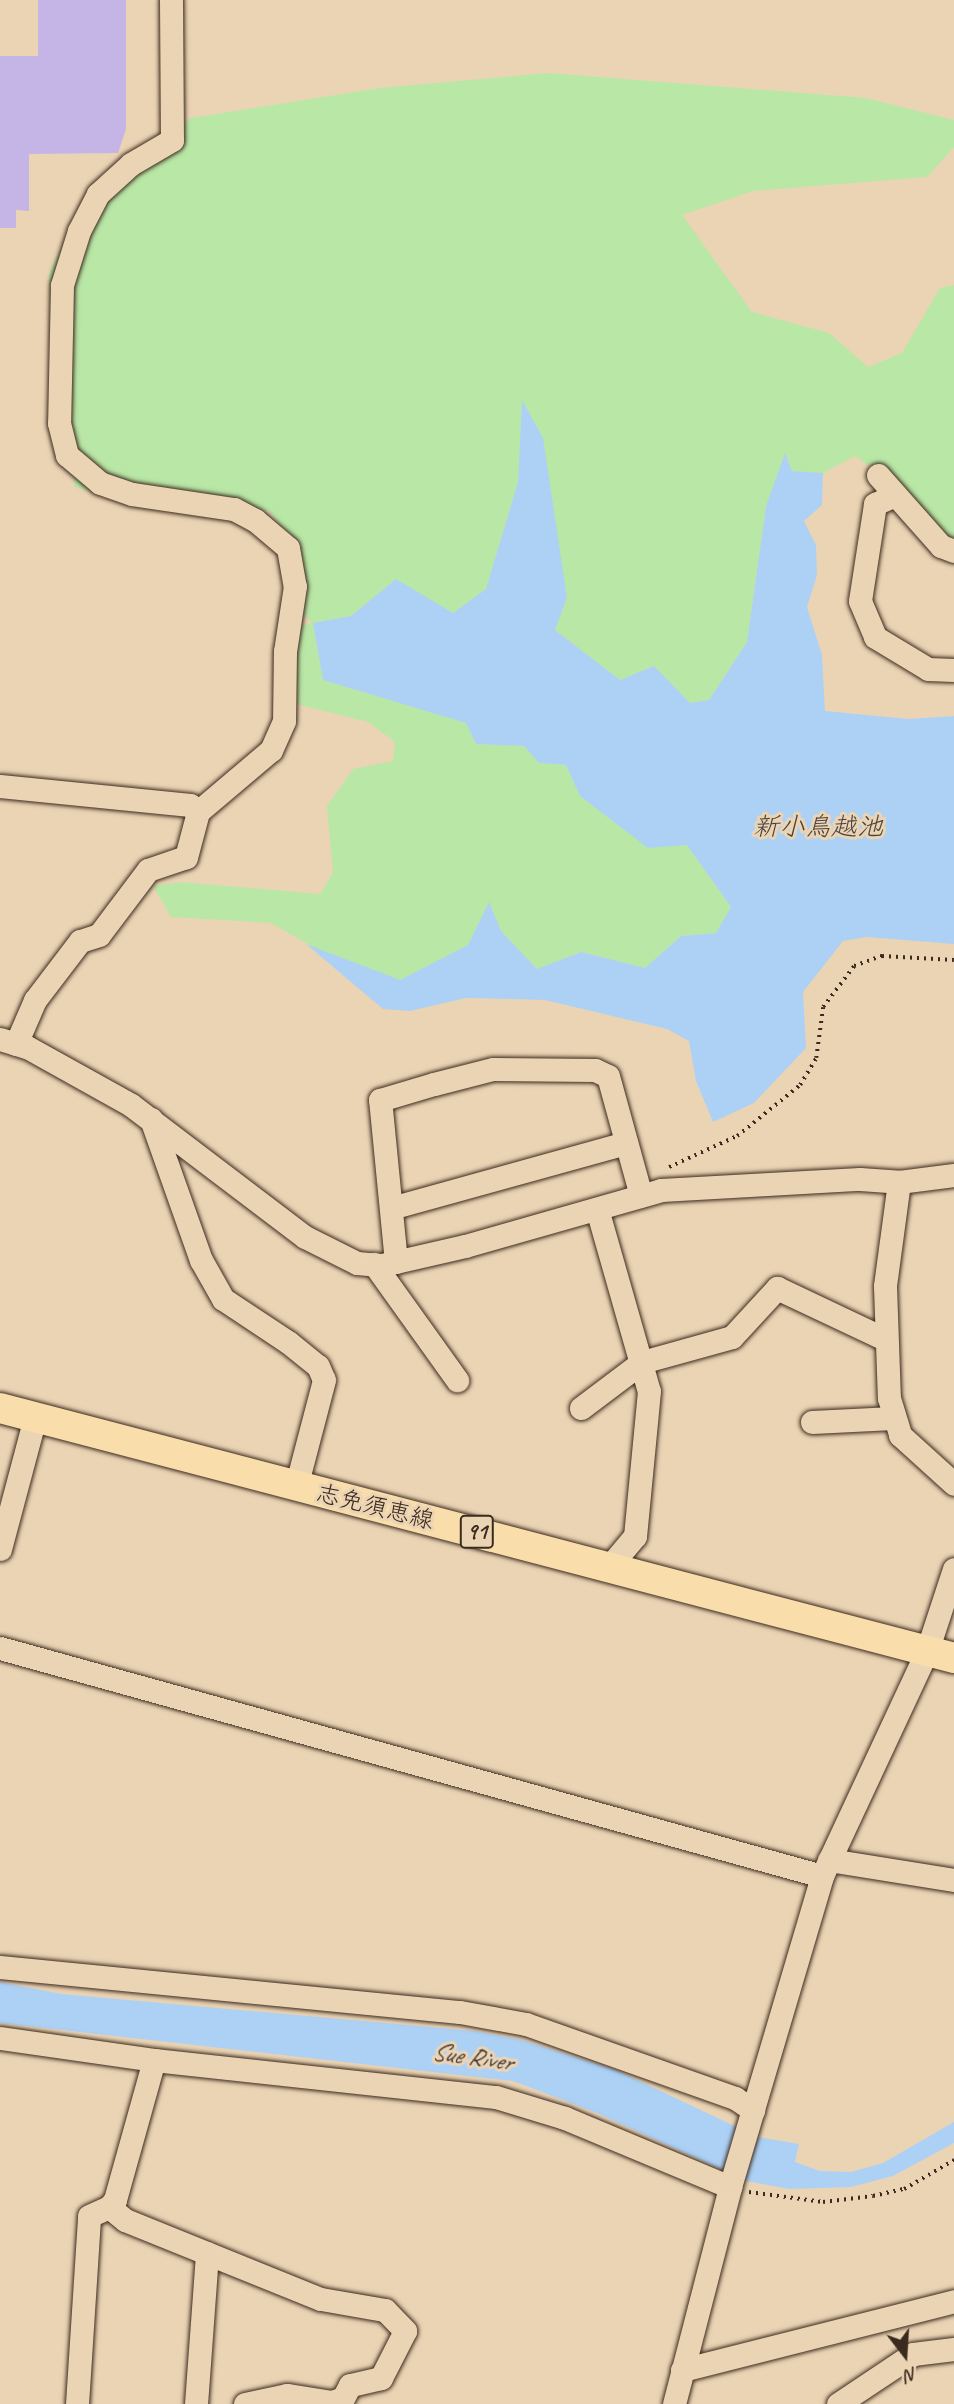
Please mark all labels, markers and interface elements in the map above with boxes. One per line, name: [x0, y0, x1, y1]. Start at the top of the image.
water label: 新小鳥越池: [753, 811, 883, 843]
street label: 志免須恵線: [313, 1479, 437, 1535]
road number: 91: [460, 1512, 494, 1552]
water label: Sue River: [429, 2036, 515, 2078]
north arrow: [870, 2320, 940, 2390]
text: N: [902, 2362, 920, 2388]

